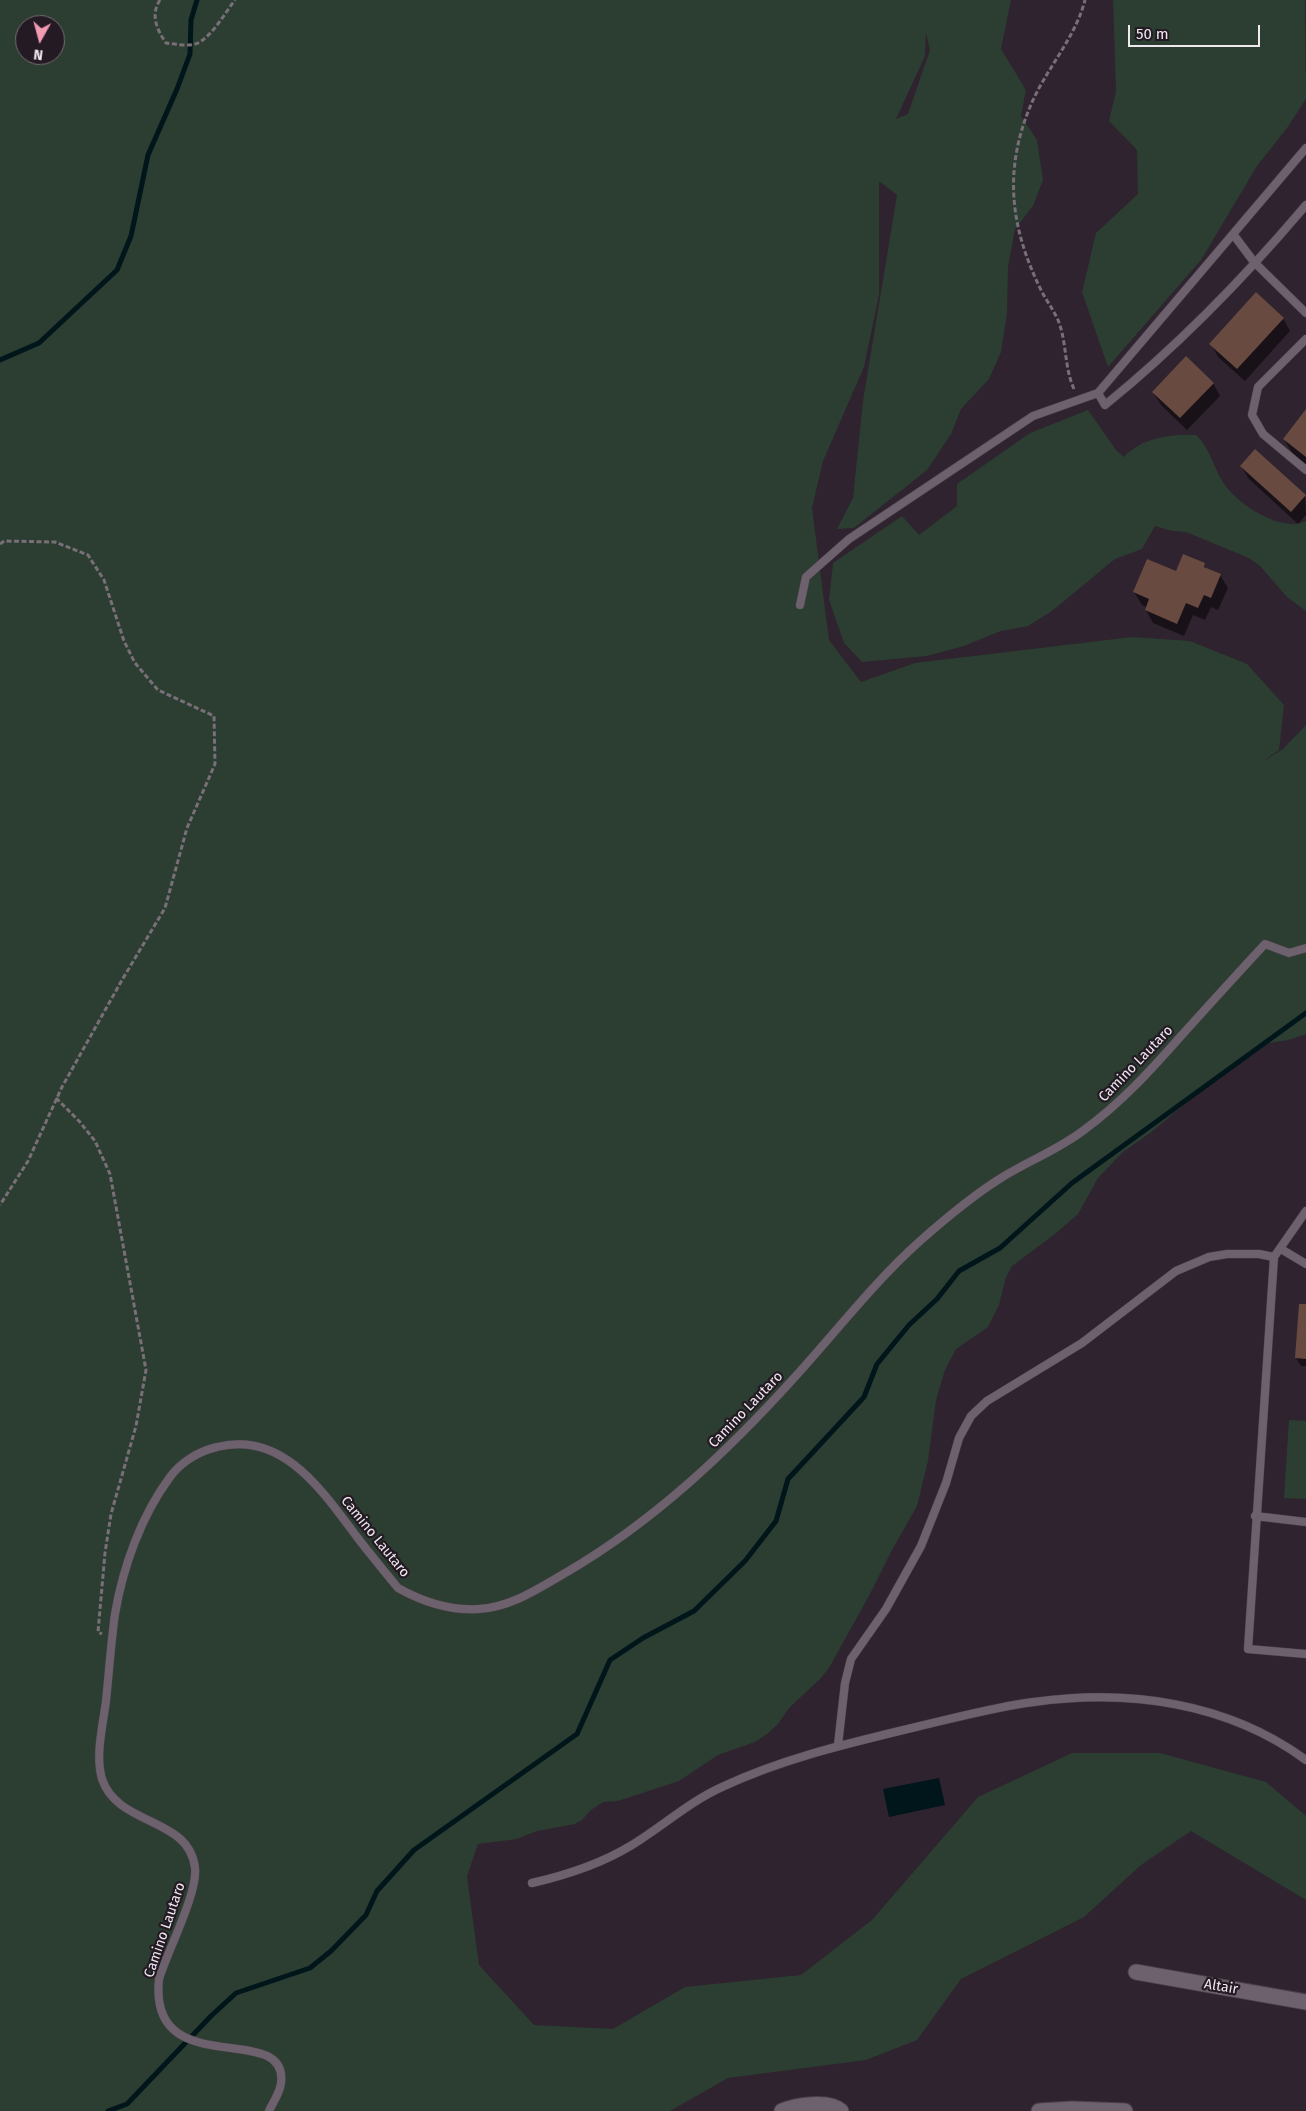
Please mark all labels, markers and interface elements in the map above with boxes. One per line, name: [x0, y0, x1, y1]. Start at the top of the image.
north arrow: [15, 15, 65, 65]
scale bar: [1131, 15, 1264, 47]
text: 50 m: [1136, 25, 1169, 43]
text: N: [33, 45, 44, 63]
street label: Camino Lautaro: [1095, 1022, 1177, 1106]
street label: Camino Lautaro: [705, 1368, 787, 1452]
street label: Camino Lautaro: [337, 1493, 413, 1581]
street label: Camino Lautaro: [141, 1880, 189, 1980]
street label: Altair: [1203, 1976, 1239, 1998]

